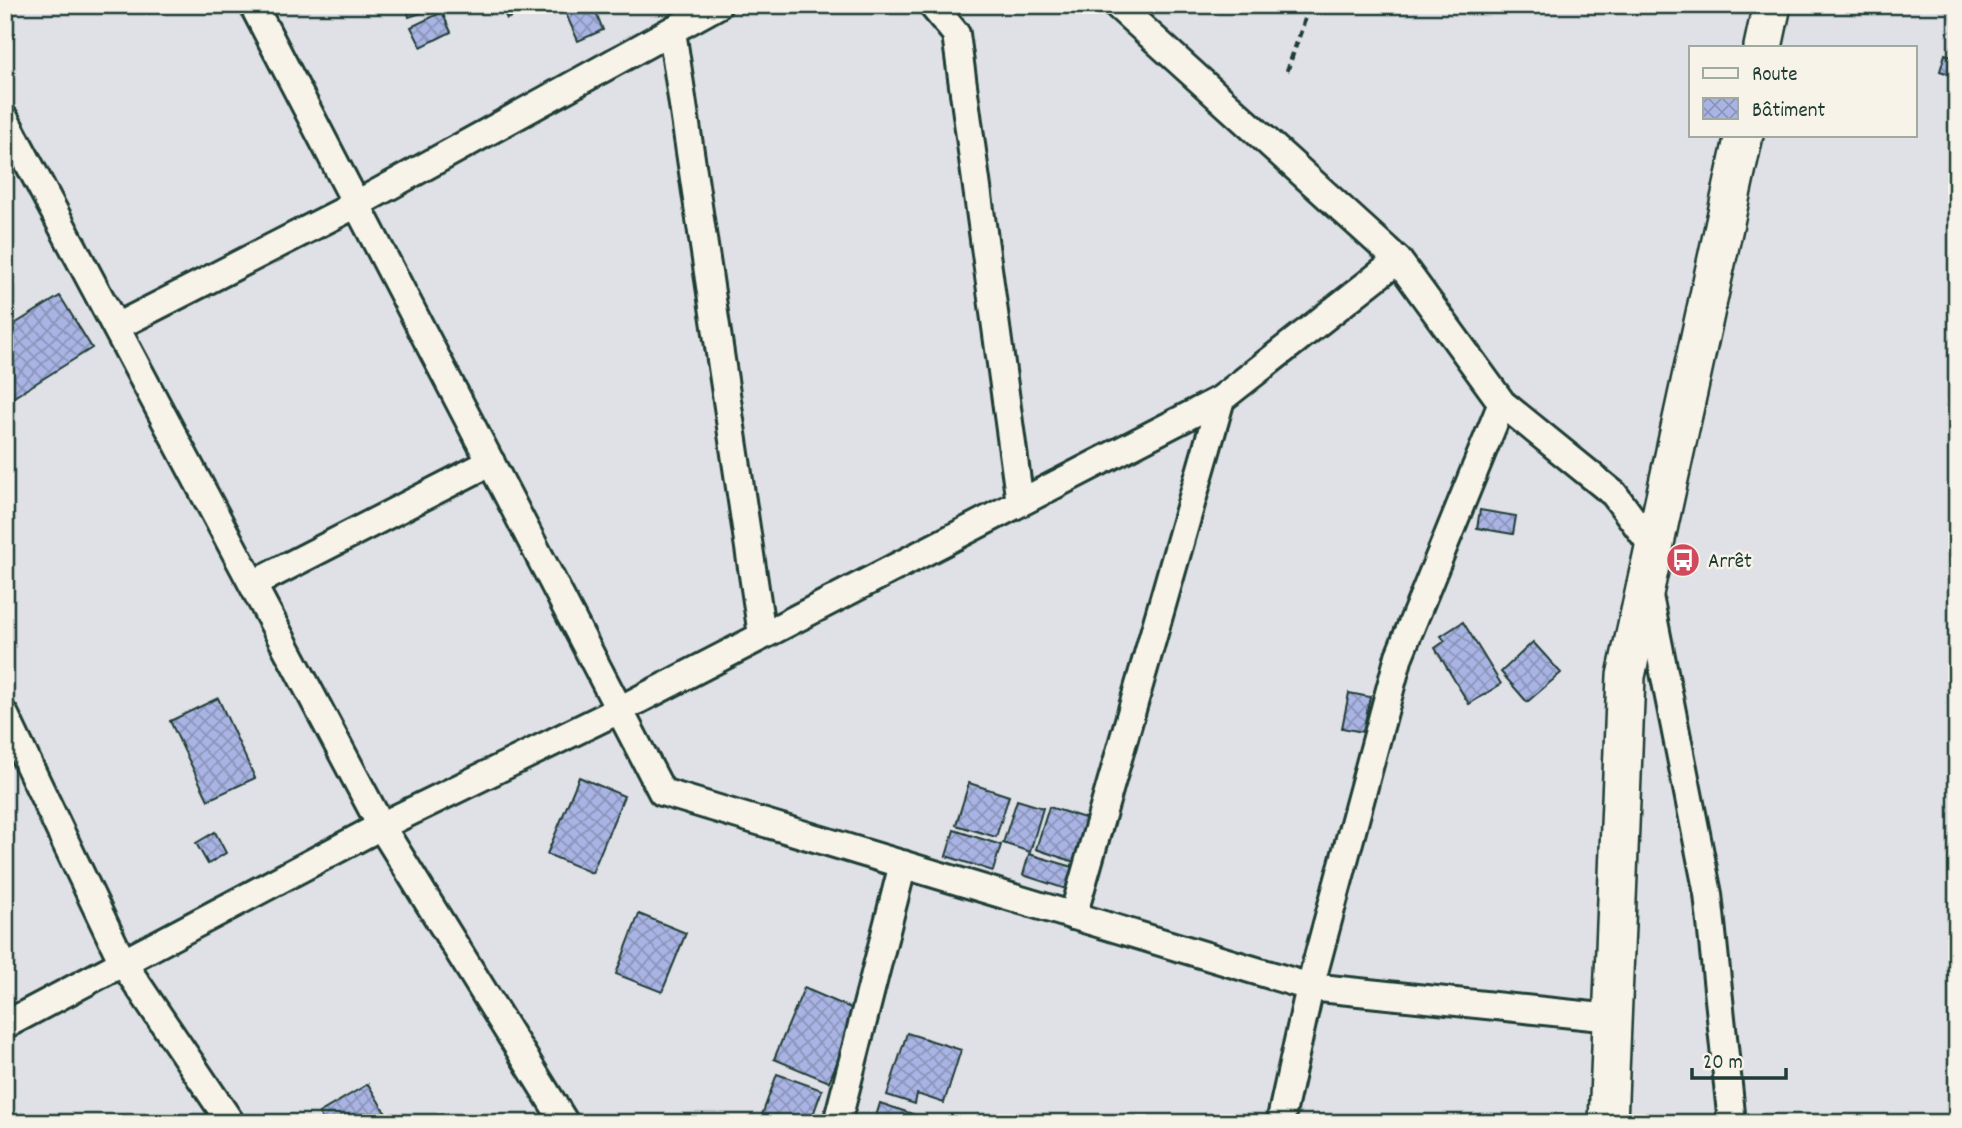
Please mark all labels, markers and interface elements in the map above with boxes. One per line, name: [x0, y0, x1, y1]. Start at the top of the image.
legend: [1689, 46, 1916, 136]
text: Route: [1752, 61, 1798, 91]
text: Bâtiment: [1752, 97, 1825, 127]
bus stop icon: Arrêt: [1664, 541, 1702, 579]
place label: Arrêt: [1708, 548, 1752, 578]
scale bar: [1692, 1037, 1787, 1081]
text: 20 m: [1703, 1049, 1743, 1079]

